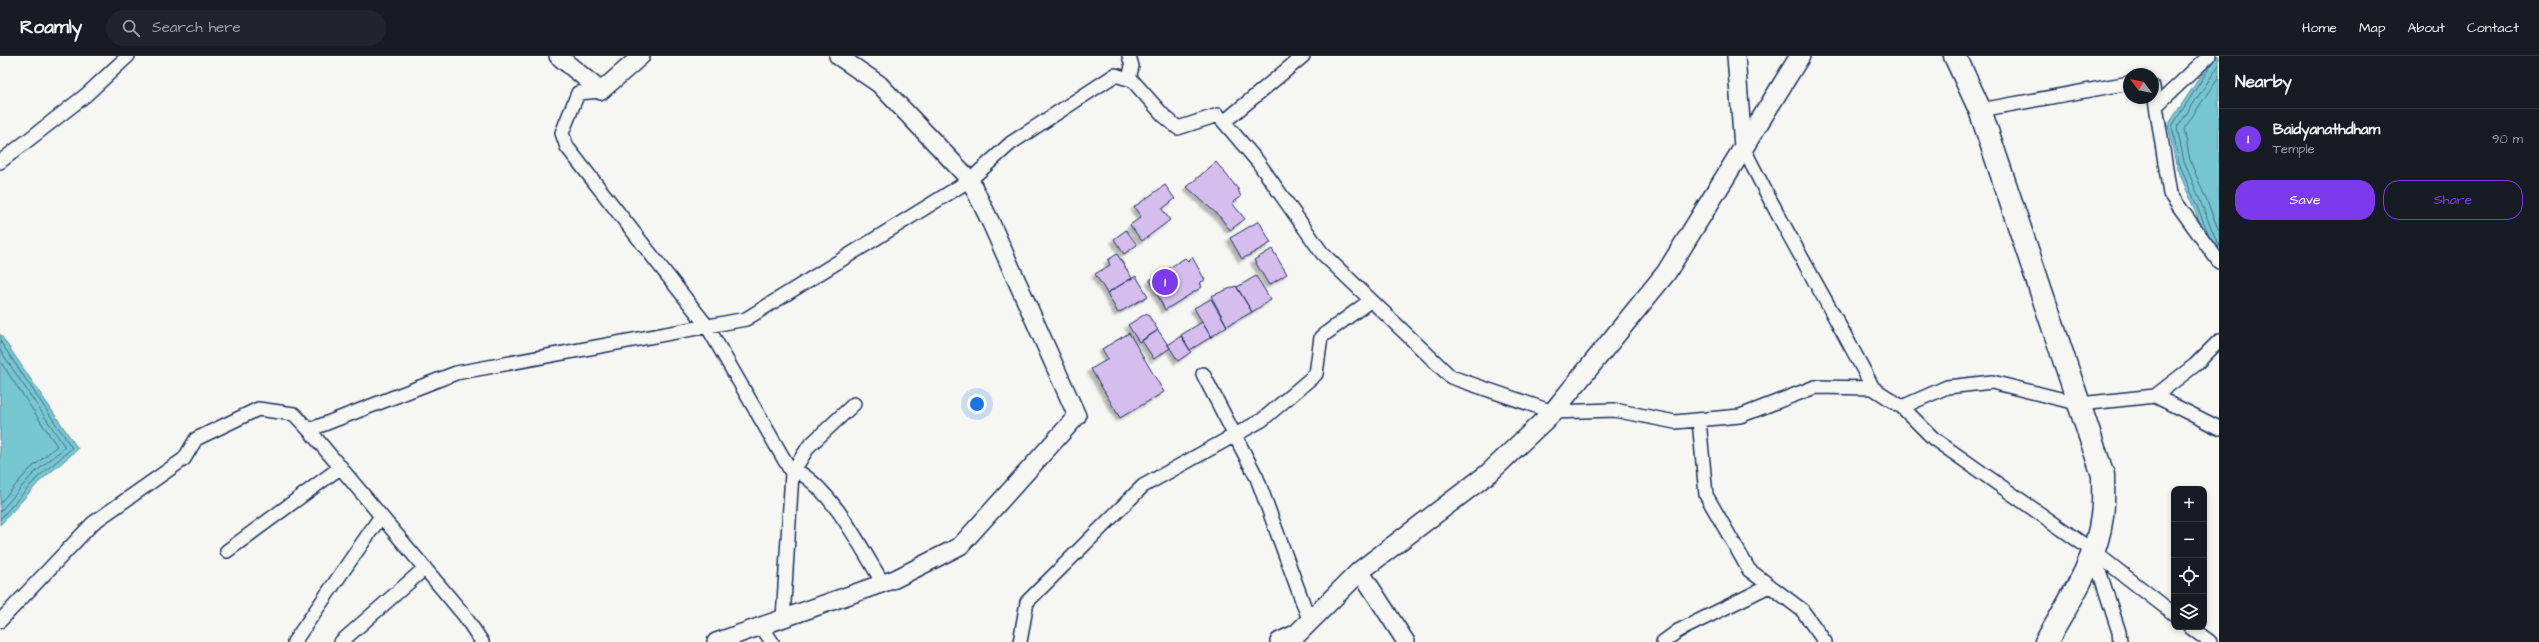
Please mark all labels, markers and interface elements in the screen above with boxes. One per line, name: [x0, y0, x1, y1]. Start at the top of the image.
search box: [106, 10, 386, 46]
text: Roamly: [20, 14, 82, 41]
icon: search: [120, 17, 142, 39]
text: Search here: [152, 17, 241, 38]
text: Home: [2302, 18, 2337, 38]
text: Map: [2359, 18, 2385, 38]
text: About: [2407, 18, 2445, 38]
text: Contact: [2467, 18, 2519, 38]
north arrow: [2123, 68, 2159, 104]
text: Nearby: [2235, 70, 2292, 94]
text: Baidyanathdham: [2273, 119, 2380, 140]
text: 1: [2247, 130, 2249, 148]
text: 90 m: [2492, 130, 2523, 148]
text: Temple: [2273, 140, 2315, 158]
button: Save: [2235, 180, 2375, 220]
button: Share: [2383, 180, 2523, 220]
pin: 1: [1152, 267, 1178, 297]
your location: [967, 394, 987, 414]
map controls: [2171, 486, 2207, 630]
button: +: [2171, 486, 2207, 522]
button: −: [2171, 522, 2207, 558]
button: locate: [2171, 558, 2207, 594]
button: layers: [2171, 594, 2207, 630]

